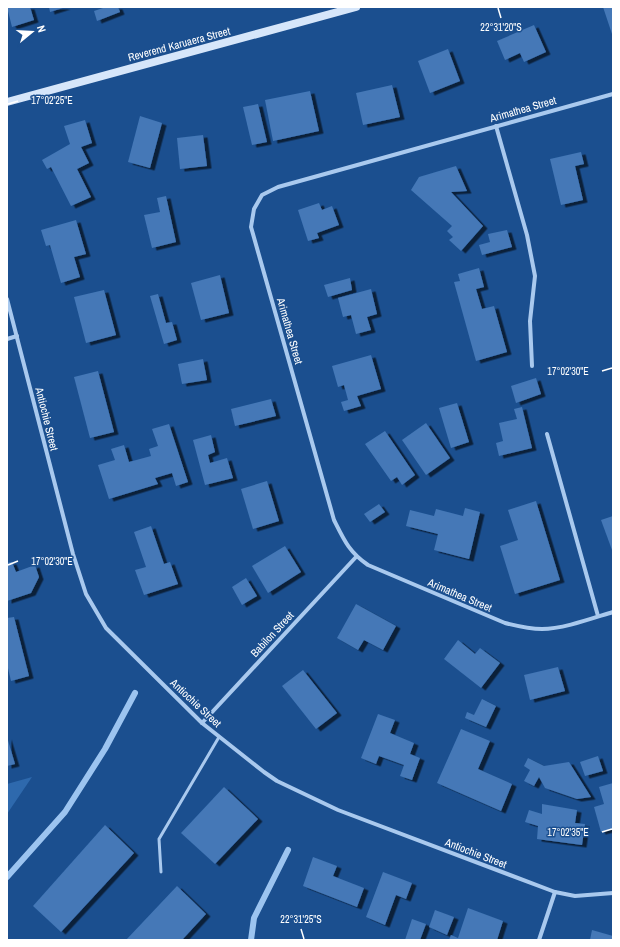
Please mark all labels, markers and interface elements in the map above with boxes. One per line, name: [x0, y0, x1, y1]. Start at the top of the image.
north arrow: [12, 12, 52, 52]
text: 22°31'20"S: [480, 21, 522, 34]
street label: Reverend Karuaera Street: [126, 23, 232, 64]
text: N: [34, 24, 49, 34]
street label: Arimathea Street: [487, 93, 558, 125]
text: 17°02'25"E: [31, 94, 73, 107]
street label: Arimathea Street: [274, 295, 306, 366]
text: 17°02'30"E: [547, 365, 589, 378]
street label: Antiochie Street: [32, 385, 62, 453]
text: 17°02'30"E: [31, 555, 73, 568]
street label: Arimathea Street: [425, 575, 495, 615]
street label: Babilon Street: [247, 608, 297, 660]
street label: Antiochie Street: [167, 675, 225, 731]
text: 17°02'35"E: [547, 826, 589, 839]
street label: Antiochie Street: [442, 835, 509, 871]
text: 22°31'25"S: [280, 913, 322, 926]

